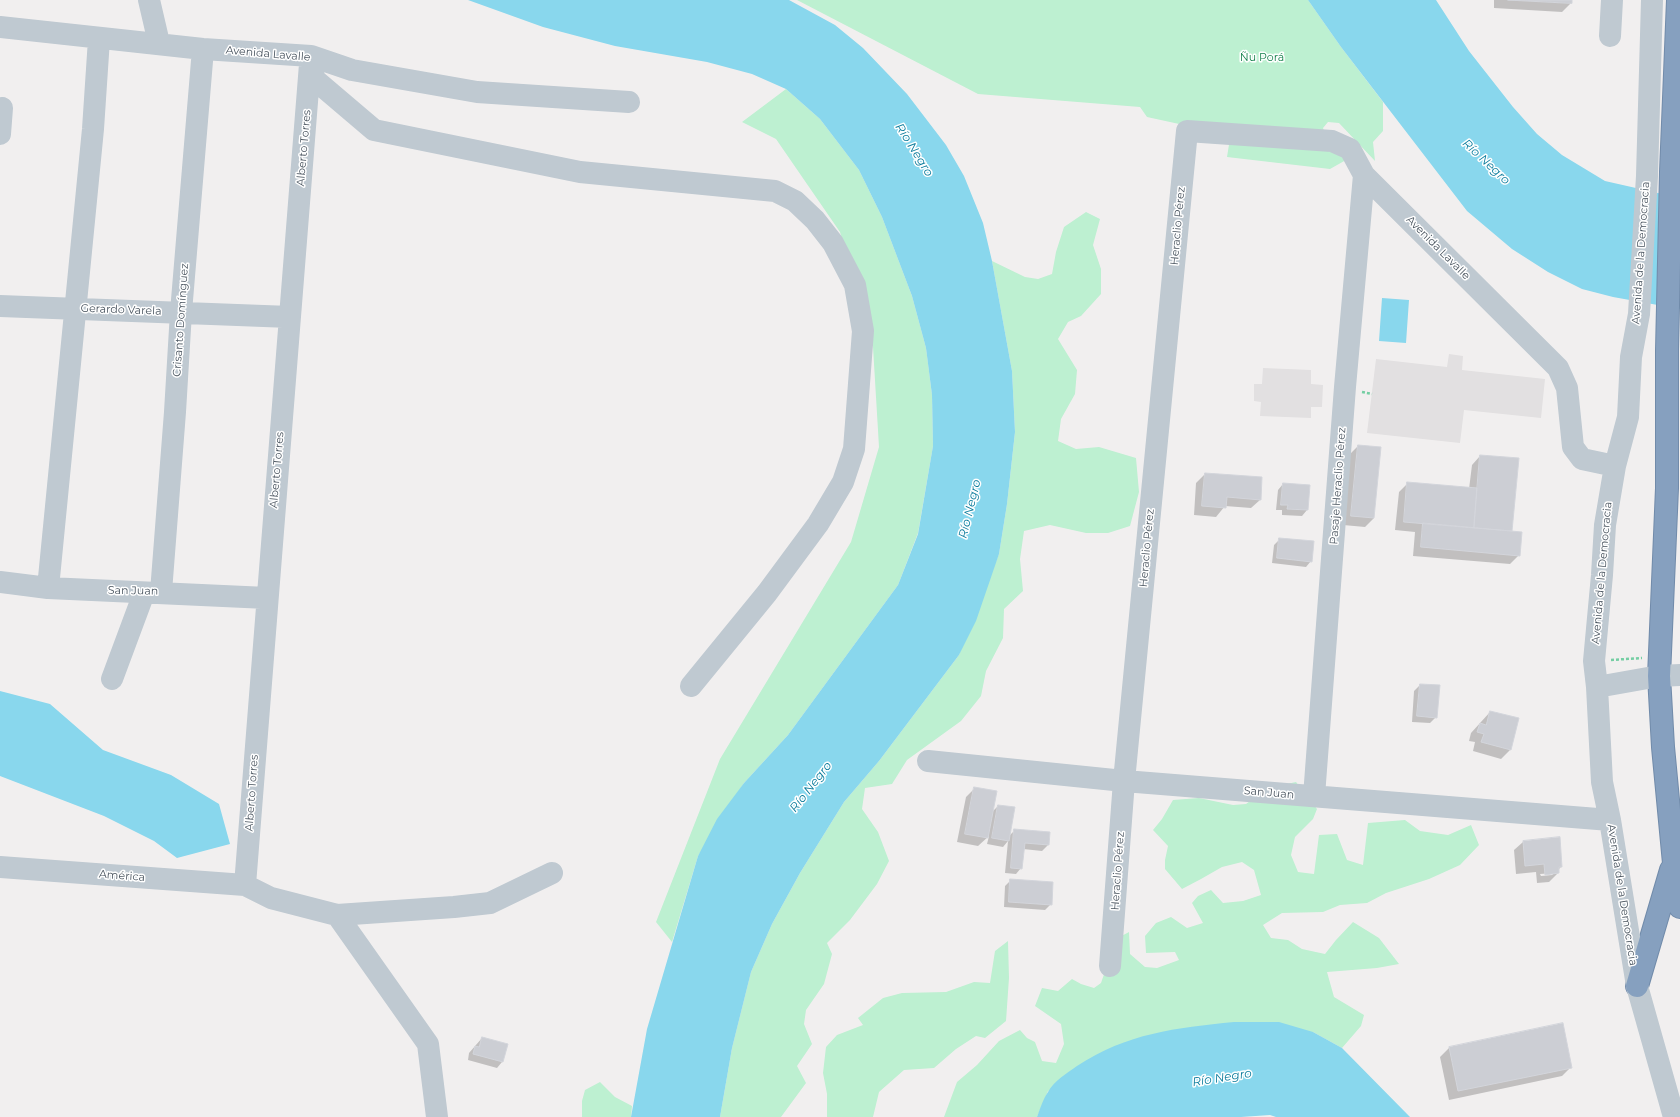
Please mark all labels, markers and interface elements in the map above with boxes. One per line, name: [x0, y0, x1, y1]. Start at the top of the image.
street label: Avenida Lavalle: [225, 44, 311, 64]
park label: Ñu Porá: [1240, 51, 1284, 65]
street label: Alberto Torres: [294, 109, 314, 187]
water label: Río Negro: [892, 121, 936, 179]
water label: Río Negro: [1459, 136, 1513, 188]
street label: Avenida de la Democracia: [1629, 181, 1653, 325]
street label: Heraclio Pérez: [1168, 186, 1188, 266]
street label: Avenida Lavalle: [1403, 213, 1473, 283]
street label: Crisanto Domínguez: [170, 263, 192, 377]
street label: Gerardo Varela: [80, 302, 162, 318]
street label: Pasaje Heraclio Pérez: [1327, 427, 1349, 545]
street label: Alberto Torres: [267, 431, 287, 509]
water label: Río Negro: [956, 478, 984, 540]
street label: Avenida de la Democracia: [1589, 501, 1615, 645]
street label: Heraclio Pérez: [1137, 508, 1157, 588]
street label: San Juan: [108, 584, 158, 598]
street label: Alberto Torres: [243, 754, 261, 832]
water label: Río Negro: [787, 759, 835, 815]
street label: San Juan: [1243, 784, 1295, 802]
street label: Avenida de la Democracia: [1604, 823, 1640, 967]
street label: Heraclio Pérez: [1109, 831, 1127, 911]
street label: América: [99, 868, 145, 884]
water label: Río Negro: [1191, 1066, 1253, 1090]

